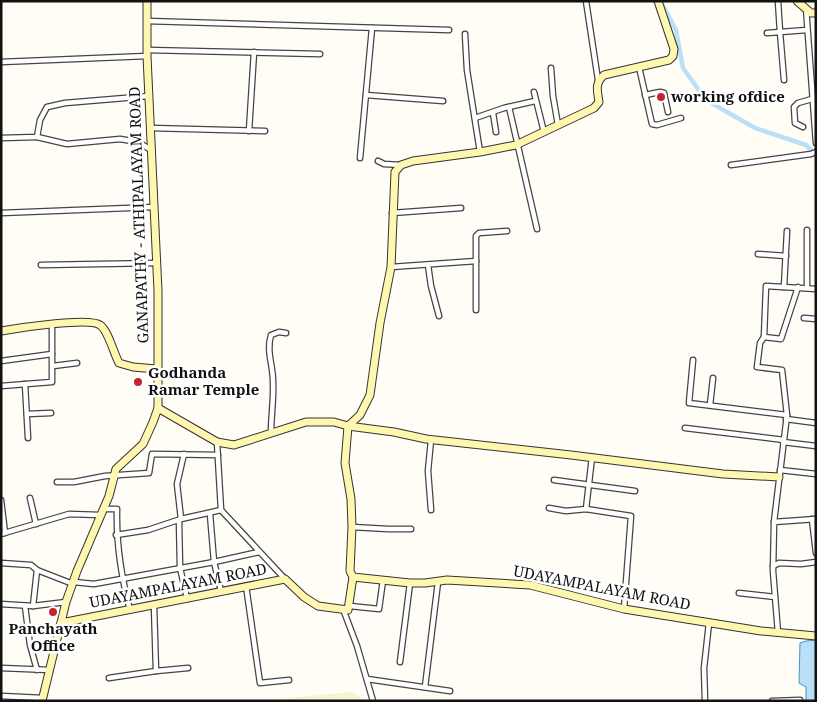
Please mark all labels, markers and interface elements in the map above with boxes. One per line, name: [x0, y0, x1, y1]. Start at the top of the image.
street label: GANAPATHY - ATHIPALAYAM ROAD: [124, 86, 152, 344]
place label: working ofdice: [670, 86, 785, 106]
marker: working ofdice: [655, 91, 667, 103]
place label: Godhanda Ramar Temple: [148, 362, 259, 399]
marker: Godhanda Ramar Temple: [132, 376, 144, 388]
street label: UDAYAMPALAYAM ROAD: [87, 558, 268, 612]
street label: UDAYAMPALAYAM ROAD: [512, 560, 693, 614]
marker: Panchayath Office: [47, 606, 59, 618]
place label: Panchayath Office: [9, 618, 97, 655]

